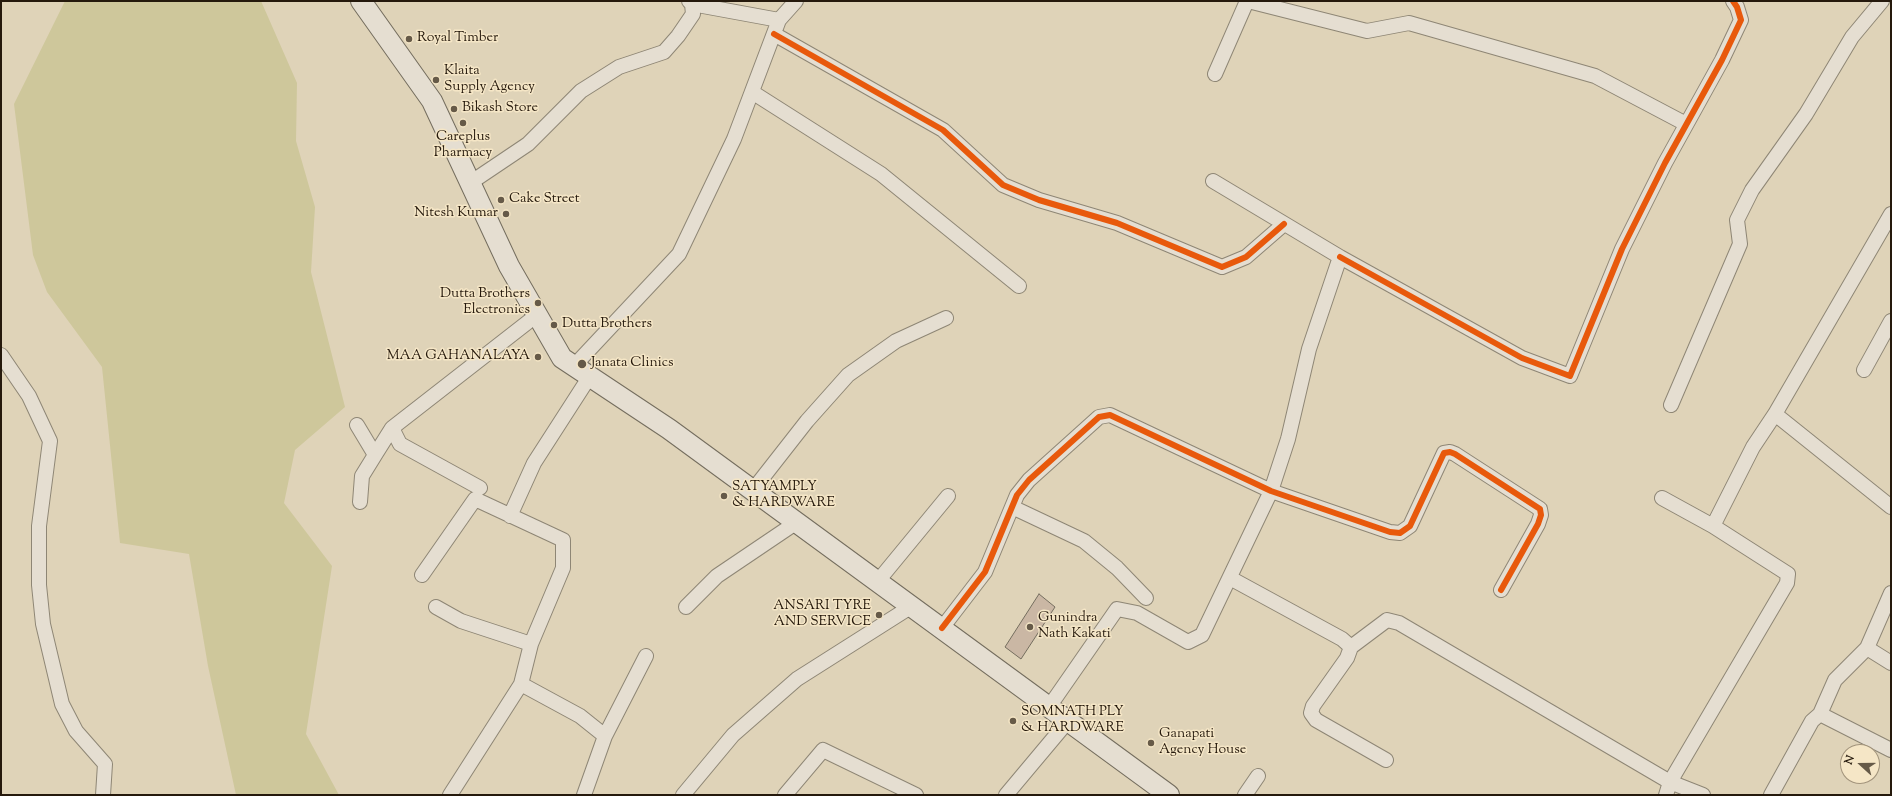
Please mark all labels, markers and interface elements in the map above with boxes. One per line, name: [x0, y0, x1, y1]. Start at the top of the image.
place label: Royal Timber: [417, 31, 498, 47]
marker: Royal Timber: [404, 34, 414, 44]
place label: Klaita Supply Agency: [444, 64, 535, 96]
marker: Klaita Supply Agency: [431, 75, 441, 85]
place label: Bikash Store: [462, 101, 538, 117]
marker: Bikash Store: [449, 104, 459, 114]
marker: Careplus Pharmacy: [458, 118, 468, 128]
place label: Careplus Pharmacy: [434, 130, 492, 162]
place label: Cake Street: [509, 192, 580, 208]
marker: Cake Street: [496, 195, 506, 205]
place label: Nitesh Kumar: [414, 206, 498, 222]
marker: Nitesh Kumar: [501, 209, 511, 219]
place label: Dutta Brothers Electronics: [440, 287, 530, 320]
marker: Dutta Brothers Electronics: [533, 298, 543, 308]
place label: Dutta Brothers: [562, 317, 652, 333]
marker: Dutta Brothers: [549, 320, 559, 330]
place label: MAA GAHANALAYA: [387, 349, 530, 365]
marker: MAA GAHANALAYA: [533, 352, 543, 362]
place label: Janata Clinics: [591, 356, 674, 372]
marker: Janata Clinics: [576, 358, 588, 370]
place label: SATYAMPLY & HARDWARE: [732, 480, 835, 512]
marker: SATYAMPLY & HARDWARE: [719, 491, 729, 501]
place label: ANSARI TYRE AND SERVICE: [773, 599, 871, 632]
marker: ANSARI TYRE AND SERVICE: [874, 610, 884, 620]
place label: Gunindra Nath Kakati: [1038, 611, 1111, 644]
marker: Gunindra Nath Kakati: [1025, 622, 1035, 632]
place label: SOMNATH PLY & HARDWARE: [1021, 705, 1124, 738]
marker: SOMNATH PLY & HARDWARE: [1008, 716, 1018, 726]
place label: Ganapati Agency House: [1159, 727, 1246, 760]
marker: Ganapati Agency House: [1146, 738, 1156, 748]
north arrow: [1840, 744, 1880, 784]
text: N: [1841, 753, 1859, 767]

